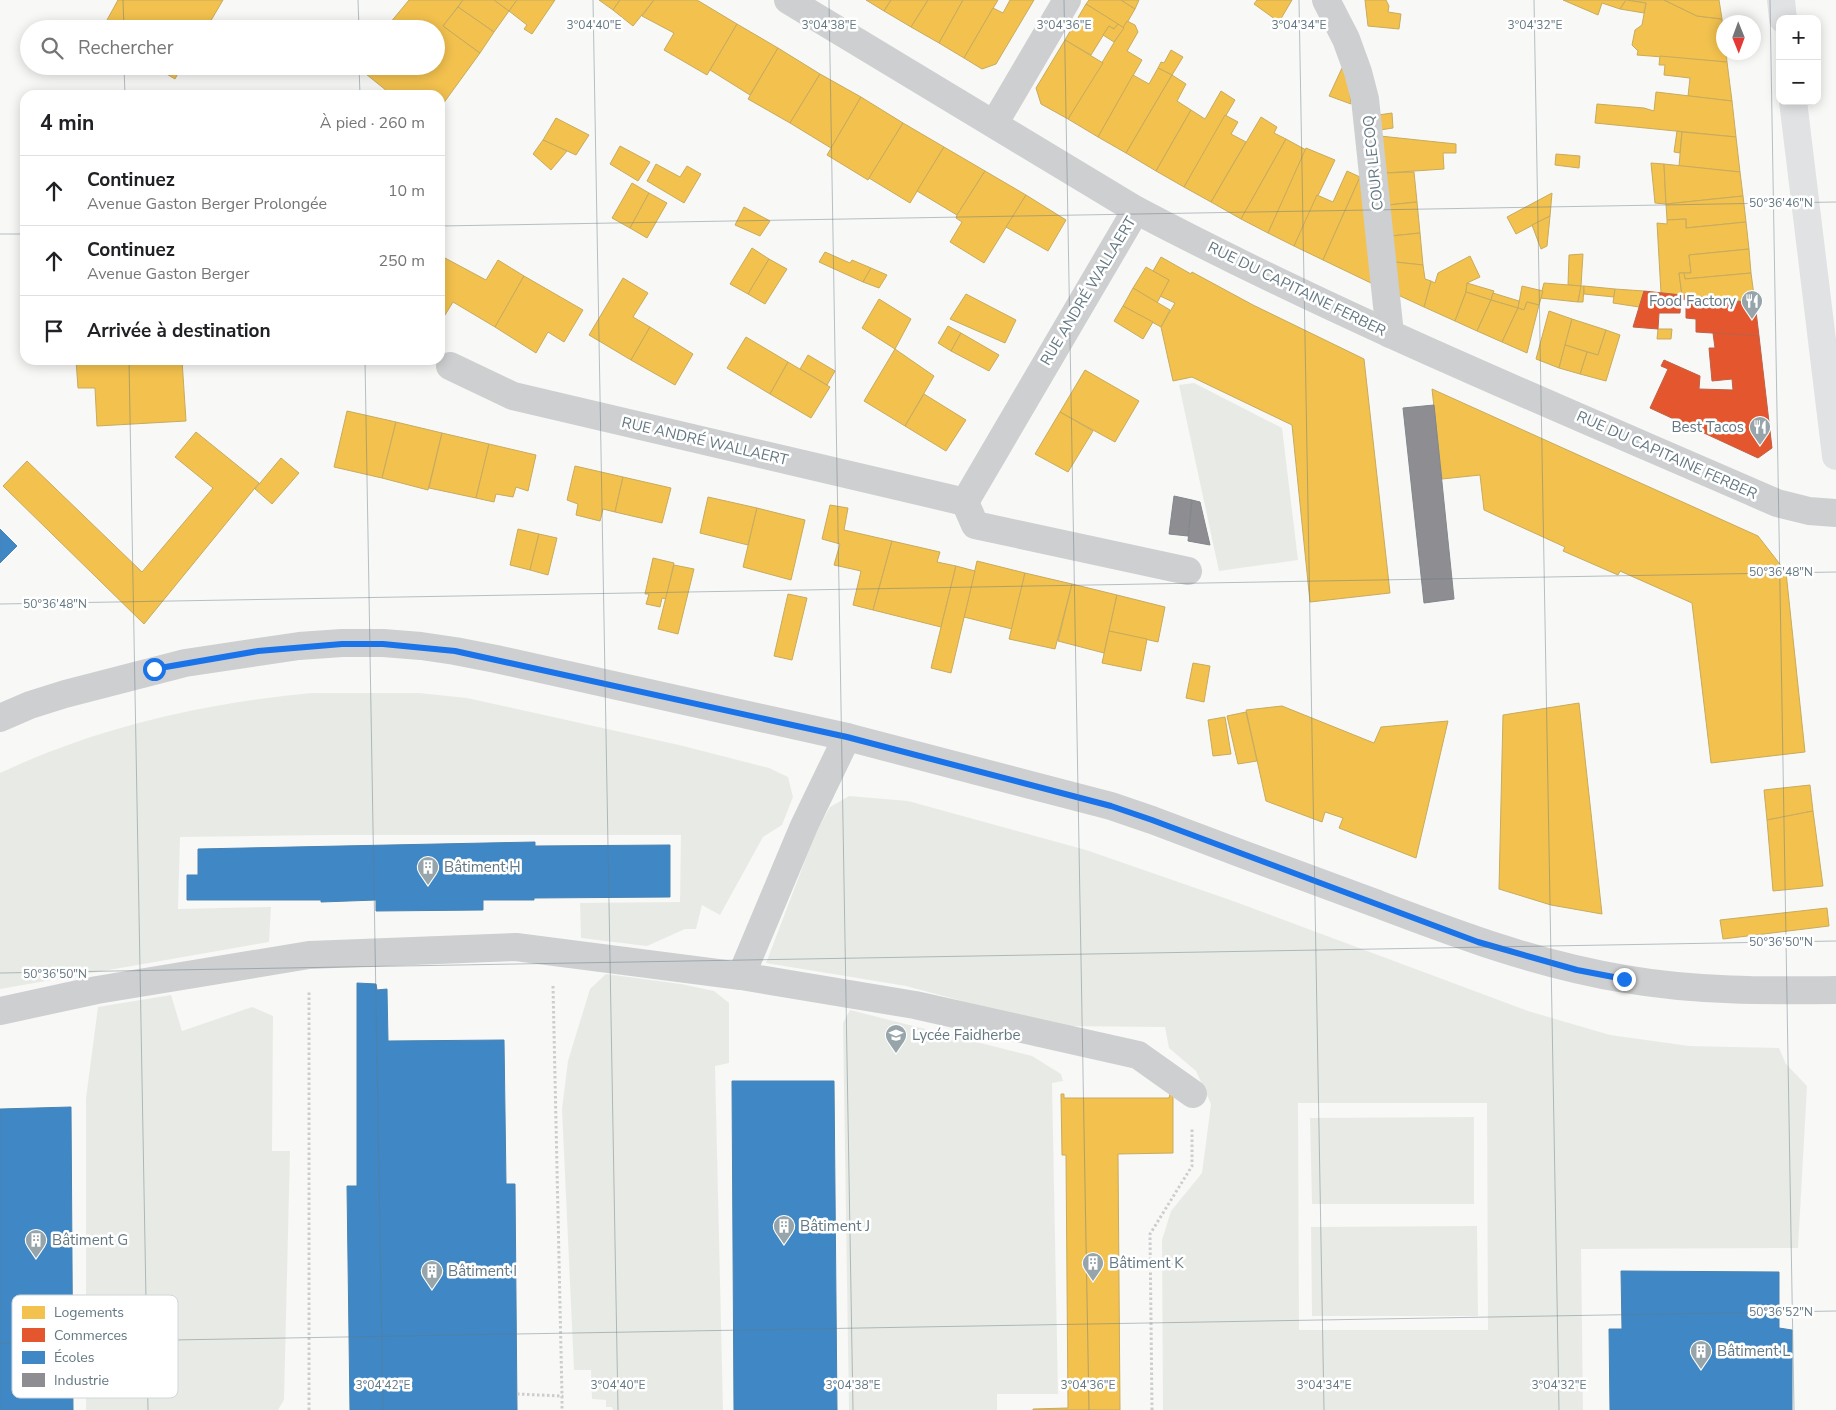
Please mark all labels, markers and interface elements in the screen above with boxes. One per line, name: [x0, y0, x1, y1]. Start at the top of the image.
north arrow: [1716, 15, 1761, 60]
map controls: [1776, 15, 1821, 105]
button: +: [1776, 15, 1821, 60]
text: 3°04'40"E: [567, 17, 621, 33]
text: 3°04'38"E: [802, 17, 856, 33]
text: 3°04'36"E: [1037, 17, 1091, 33]
text: 3°04'34"E: [1272, 17, 1326, 33]
text: 3°04'32"E: [1508, 17, 1562, 33]
search box: [20, 20, 445, 75]
icon: search: [38, 34, 66, 62]
text: Rechercher: [78, 35, 173, 61]
button: −: [1776, 60, 1821, 105]
text: 4 min: [40, 109, 94, 137]
text: À pied · 260 m: [320, 112, 425, 134]
street label: COUR LECOQ: [1358, 114, 1388, 212]
text: Continuez: [87, 167, 175, 193]
icon: ahead: [40, 177, 68, 205]
text: 10 m: [388, 180, 425, 202]
text: Avenue Gaston Berger Prolongée: [87, 193, 327, 215]
text: 50°36'46"N: [1749, 195, 1813, 211]
street label: RUE ANDRÉ WALLAERT: [1036, 213, 1140, 369]
text: Continuez: [87, 237, 175, 263]
street label: RUE DU CAPITAINE FERBER: [1205, 237, 1389, 341]
icon: ahead: [40, 247, 68, 275]
text: 250 m: [378, 250, 425, 272]
text: Avenue Gaston Berger: [87, 263, 249, 285]
restaurant icon: Food Factory: [1740, 289, 1764, 320]
place label: Food Factory: [1649, 291, 1736, 311]
icon: arrive: [40, 317, 68, 345]
text: Arrivée à destination: [87, 318, 271, 344]
street label: RUE DU CAPITAINE FERBER: [1573, 406, 1761, 504]
street label: RUE ANDRÉ WALLAERT: [620, 412, 790, 470]
restaurant icon: Best Tacos: [1748, 415, 1772, 446]
place label: Best Tacos: [1671, 417, 1744, 437]
text: 50°36'48"N: [1749, 564, 1813, 580]
text: 50°36'48"N: [23, 596, 87, 612]
route start: [143, 658, 166, 681]
building icon: Bâtiment H: [416, 855, 440, 886]
place label: Bâtiment H: [444, 857, 521, 877]
text: 50°36'50"N: [1749, 934, 1813, 950]
text: 50°36'50"N: [23, 966, 87, 982]
route end: [1613, 968, 1636, 991]
school or university icon: Lycée Faidherbe: [884, 1023, 908, 1054]
place label: Lycée Faidherbe: [912, 1025, 1020, 1045]
building icon: Bâtiment J: [772, 1214, 796, 1245]
place label: Bâtiment J: [800, 1216, 870, 1236]
building icon: Bâtiment G: [24, 1228, 48, 1259]
place label: Bâtiment G: [52, 1230, 128, 1250]
building icon: Bâtiment K: [1081, 1251, 1105, 1282]
place label: Bâtiment K: [1109, 1253, 1184, 1273]
building icon: Bâtiment I: [420, 1259, 444, 1290]
place label: Bâtiment I: [448, 1261, 517, 1281]
legend: [12, 1295, 178, 1398]
text: Logements: [54, 1303, 124, 1322]
text: 50°36'52"N: [1749, 1304, 1813, 1320]
text: Commerces: [54, 1326, 128, 1345]
building icon: Bâtiment L: [1689, 1339, 1713, 1370]
place label: Bâtiment L: [1717, 1341, 1790, 1361]
text: Écoles: [54, 1348, 95, 1367]
text: Industrie: [54, 1371, 109, 1390]
text: 3°04'42"E: [356, 1377, 410, 1393]
text: 3°04'40"E: [591, 1377, 645, 1393]
text: 3°04'38"E: [826, 1377, 880, 1393]
text: 3°04'36"E: [1061, 1377, 1115, 1393]
text: 3°04'34"E: [1297, 1377, 1351, 1393]
text: 3°04'32"E: [1532, 1377, 1586, 1393]

